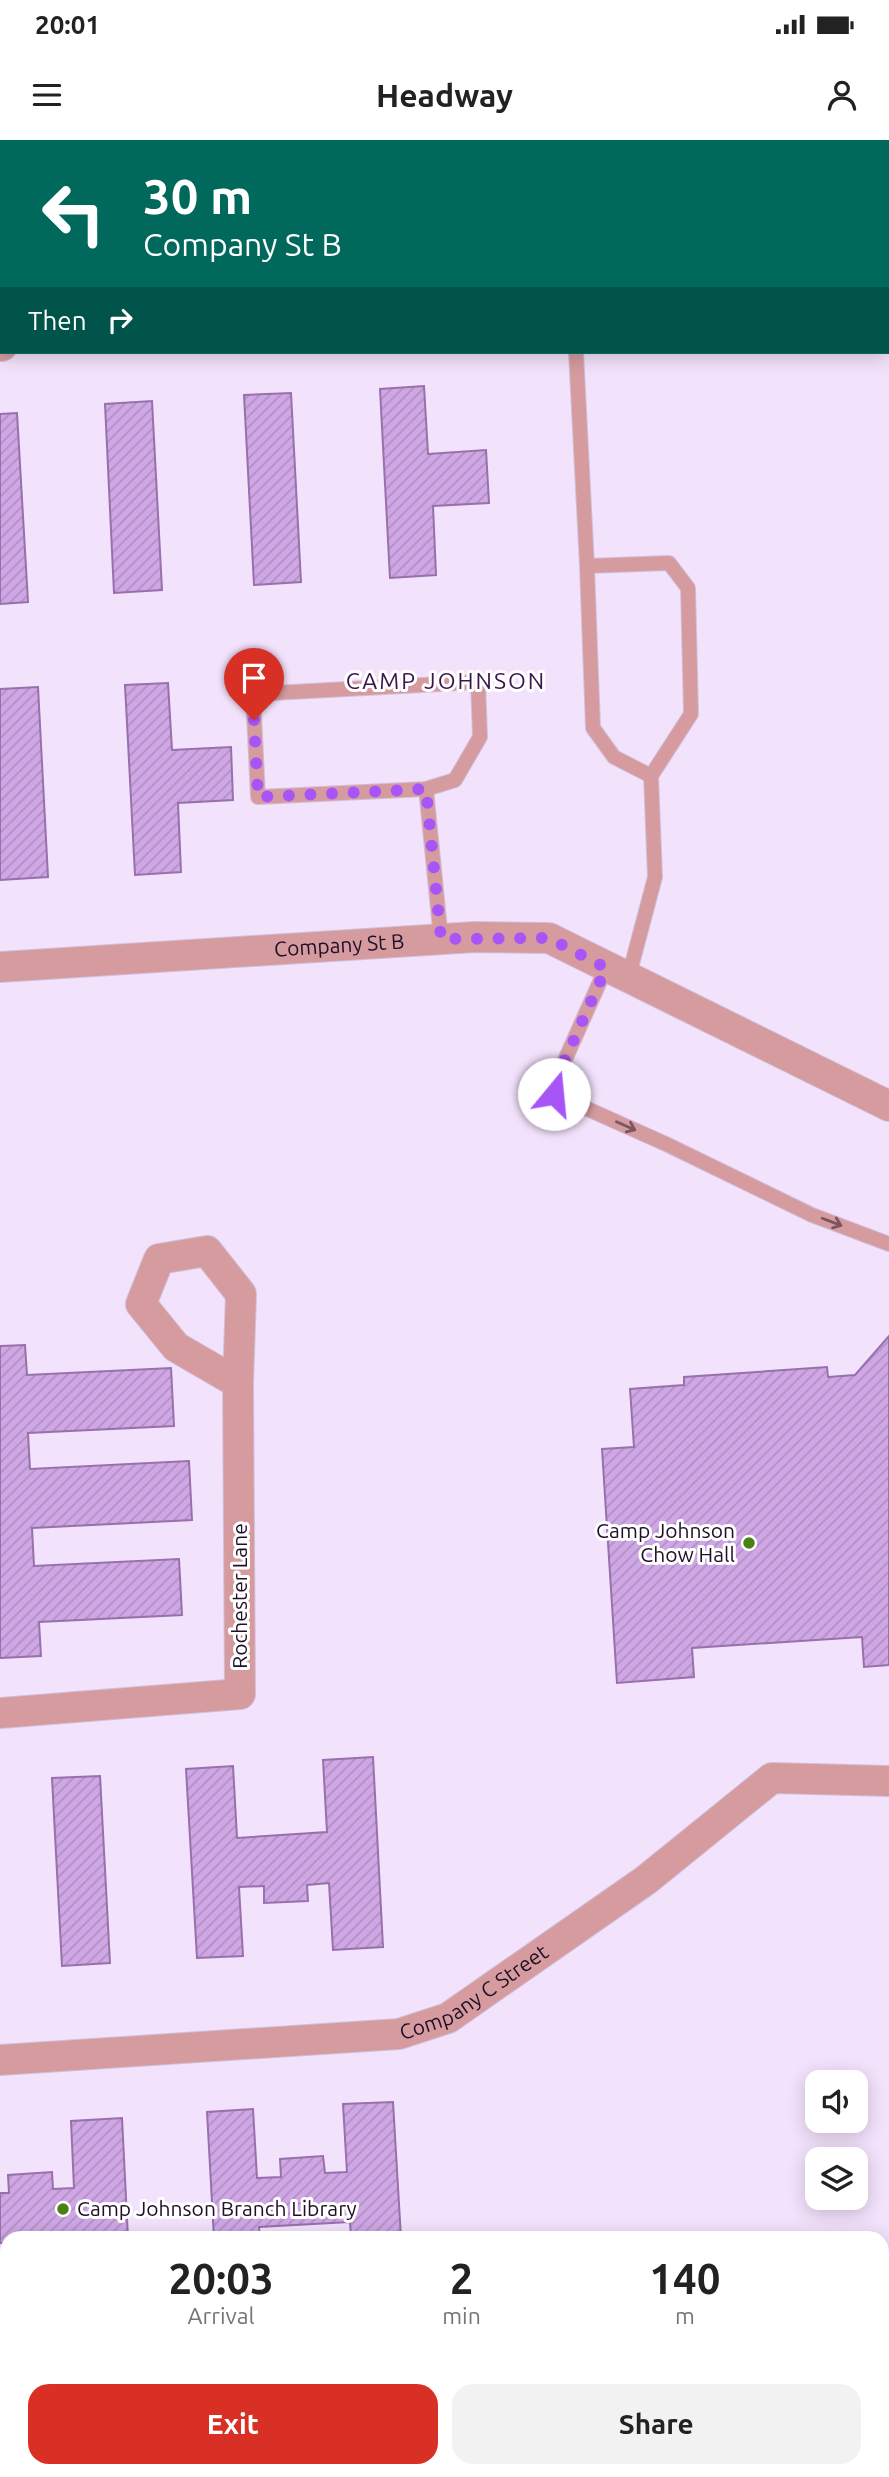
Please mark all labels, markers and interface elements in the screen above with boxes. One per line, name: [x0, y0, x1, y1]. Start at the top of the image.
text: 20:01: [35, 10, 100, 39]
icon: menu: [28, 76, 66, 114]
icon: person: [823, 76, 861, 114]
text: Headway: [376, 77, 513, 113]
icon: left: [28, 168, 119, 259]
text: 30 m: [143, 168, 252, 223]
text: Company St B: [143, 226, 342, 262]
icon: right: [101, 301, 139, 339]
text: Then: [28, 306, 87, 335]
pin: [224, 648, 284, 720]
icon: arrive: [235, 659, 273, 697]
district label: CAMP JOHNSON: [346, 668, 546, 693]
street label: Company St B: [273, 928, 405, 961]
position arrow: [517, 1057, 591, 1131]
one-way arrow: [614, 1120, 636, 1133]
one-way arrow: [820, 1217, 842, 1230]
place label: Camp Johnson Chow Hall: [596, 1518, 735, 1566]
street label: Rochester Lane: [227, 1523, 251, 1669]
marker: Camp Johnson Chow Hall: [741, 1535, 757, 1551]
street label: Company C Street: [396, 1939, 552, 2044]
map controls: [805, 2070, 868, 2210]
button: sound: [805, 2070, 868, 2133]
button: layers: [805, 2147, 868, 2210]
place label: Camp Johnson Branch Library: [77, 2196, 357, 2220]
marker: Camp Johnson Branch Library: [55, 2201, 71, 2217]
text: 20:03: [169, 2255, 274, 2302]
text: 2: [450, 2255, 473, 2302]
text: 140: [649, 2255, 720, 2302]
text: Arrival: [188, 2303, 255, 2328]
text: min: [442, 2303, 481, 2328]
text: m: [675, 2303, 695, 2328]
button: Exit: [28, 2384, 438, 2464]
button: Share: [452, 2384, 861, 2464]

